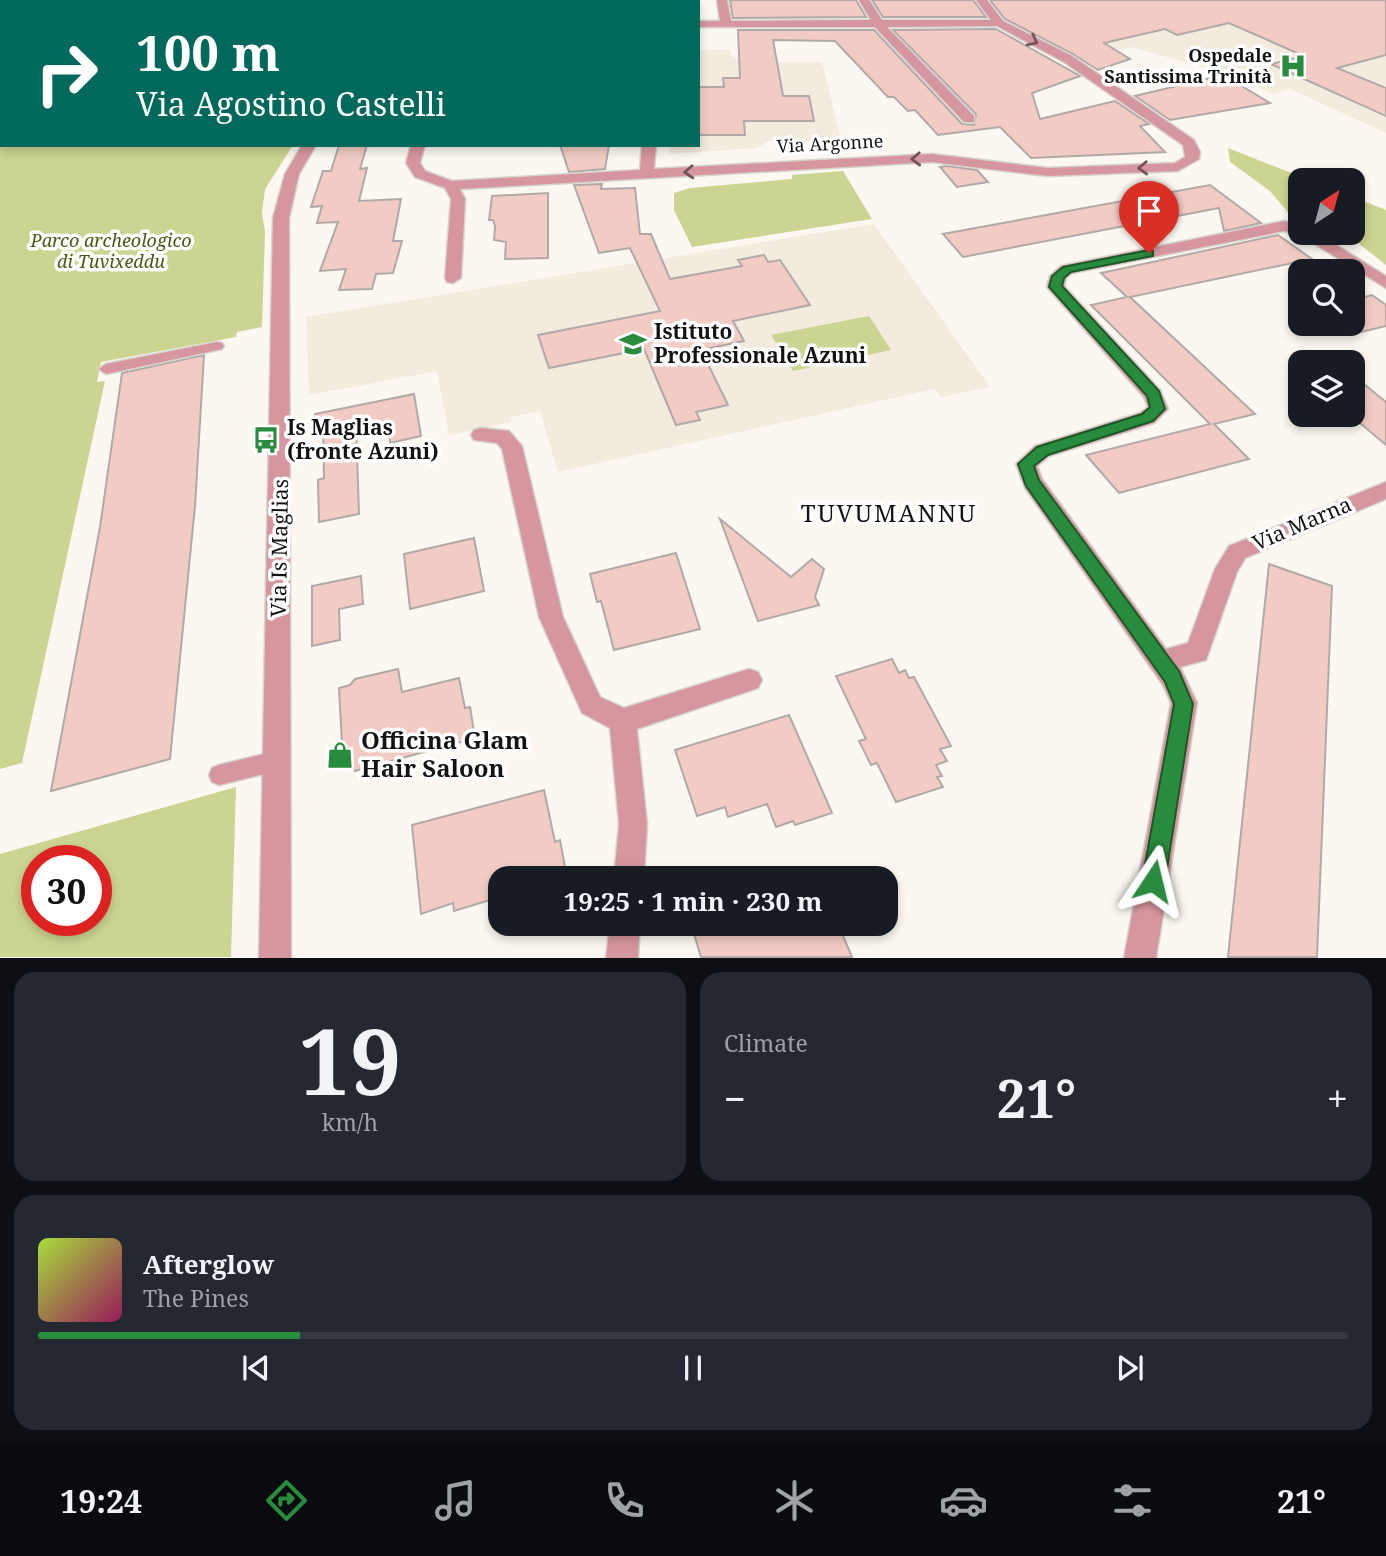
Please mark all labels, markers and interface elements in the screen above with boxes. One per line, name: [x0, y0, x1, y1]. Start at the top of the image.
text: 100 m: [136, 19, 280, 85]
icon: right: [21, 28, 112, 119]
one-way arrow: [1026, 33, 1039, 46]
place label: Ospedale Santissima Trinità: [1104, 43, 1272, 88]
hospital icon: Ospedale Santissima Trinità: [1278, 51, 1308, 81]
text: Via Agostino Castelli: [136, 82, 446, 125]
street label: Via Argonne: [776, 128, 884, 158]
one-way arrow: [911, 151, 922, 166]
one-way arrow: [1137, 161, 1148, 176]
one-way arrow: [684, 164, 695, 179]
north arrow: [1288, 168, 1365, 245]
map controls: [1288, 168, 1365, 427]
pin: [1119, 181, 1179, 253]
icon: arrive: [1130, 192, 1168, 230]
park label: Parco archeologico di Tuvixeddu: [29, 228, 192, 273]
button: search: [1288, 259, 1365, 336]
place label: Istituto Professionale Azuni: [654, 317, 867, 369]
school or university icon: Istituto Professionale Azuni: [618, 329, 648, 359]
button: layers: [1288, 350, 1365, 427]
place label: Is Maglias (fronte Azuni): [287, 413, 439, 465]
bus stop icon: Is Maglias (fronte Azuni): [251, 425, 281, 455]
street label: Via Is Maglias: [264, 479, 294, 617]
street label: Via Marna: [1248, 490, 1355, 556]
district label: TUVUMANNU: [801, 496, 977, 529]
place label: Officina Glam Hair Saloon: [361, 723, 529, 784]
shop icon: Officina Glam Hair Saloon: [325, 740, 355, 770]
position arrow: [1116, 844, 1190, 918]
speed limit sign: 30: [21, 845, 112, 936]
text: 19:25 · 1 min · 230 m: [563, 883, 823, 919]
text: 19: [299, 998, 401, 1122]
text: Climate: [724, 1027, 808, 1059]
text: 21°: [997, 1062, 1076, 1133]
text: −: [724, 1072, 746, 1124]
text: +: [1327, 1072, 1348, 1124]
text: km/h: [322, 1106, 378, 1138]
text: Afterglow: [143, 1246, 274, 1282]
text: The Pines: [143, 1282, 249, 1314]
icon: previous: [237, 1349, 275, 1387]
icon: pause: [674, 1349, 712, 1387]
icon: next: [1111, 1349, 1149, 1387]
icon: directions: [262, 1476, 311, 1525]
icon: music: [431, 1476, 480, 1525]
icon: phone: [600, 1476, 649, 1525]
icon: climate: [770, 1476, 819, 1525]
icon: car: [939, 1476, 988, 1525]
icon: filters: [1108, 1476, 1157, 1525]
text: 19:24: [60, 1479, 142, 1522]
text: 21°: [1277, 1479, 1326, 1522]

